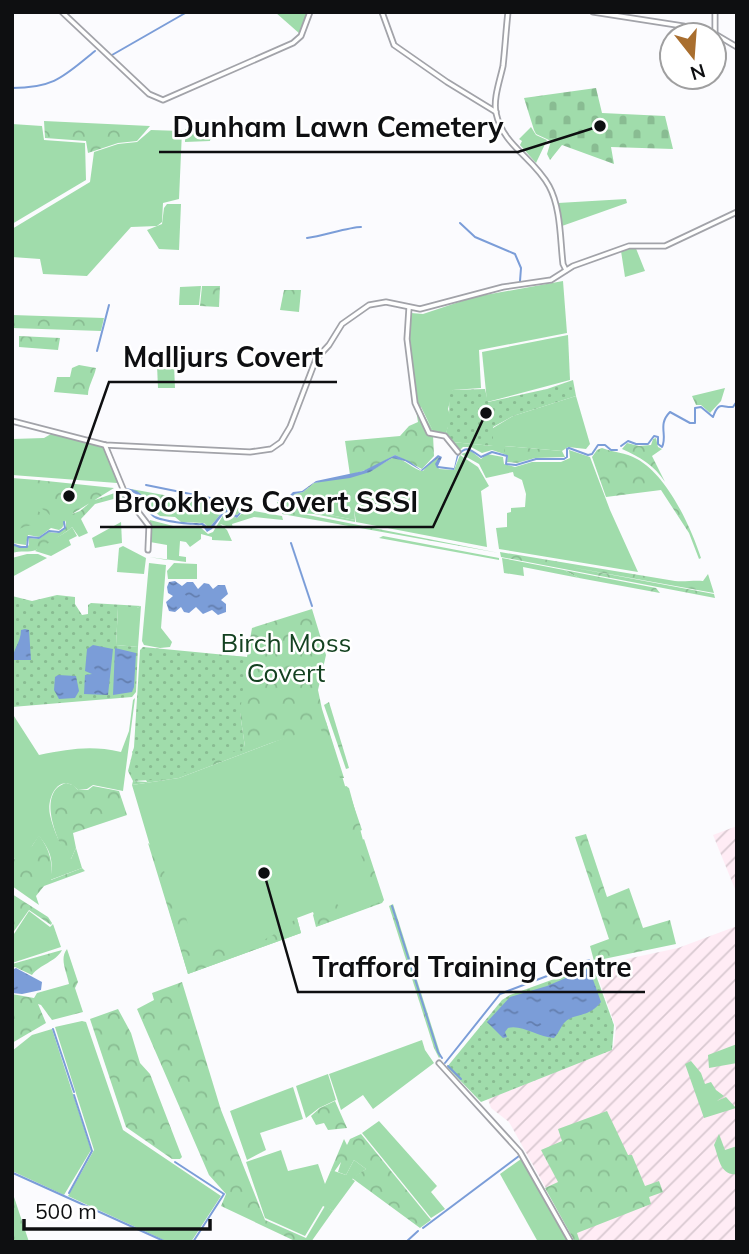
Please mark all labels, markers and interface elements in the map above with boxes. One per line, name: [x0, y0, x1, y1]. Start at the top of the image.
north arrow: [658, 21, 728, 91]
text: N: [688, 59, 708, 86]
callout: Dunham Lawn Cemetery: [159, 103, 518, 152]
text: Dunham Lawn Cemetery: [172, 109, 504, 144]
callout: Malljurs Covert: [109, 333, 337, 382]
text: Malljurs Covert: [123, 339, 323, 374]
callout: Brookheys Covert SSSI: [100, 478, 433, 527]
text: Brookheys Covert SSSI: [114, 484, 418, 519]
park label: Birch Moss Covert: [221, 626, 351, 689]
callout: Trafford Training Centre: [298, 943, 645, 992]
text: Trafford Training Centre: [312, 949, 632, 984]
scale bar: [24, 1188, 210, 1232]
text: 500 m: [35, 1198, 97, 1224]

